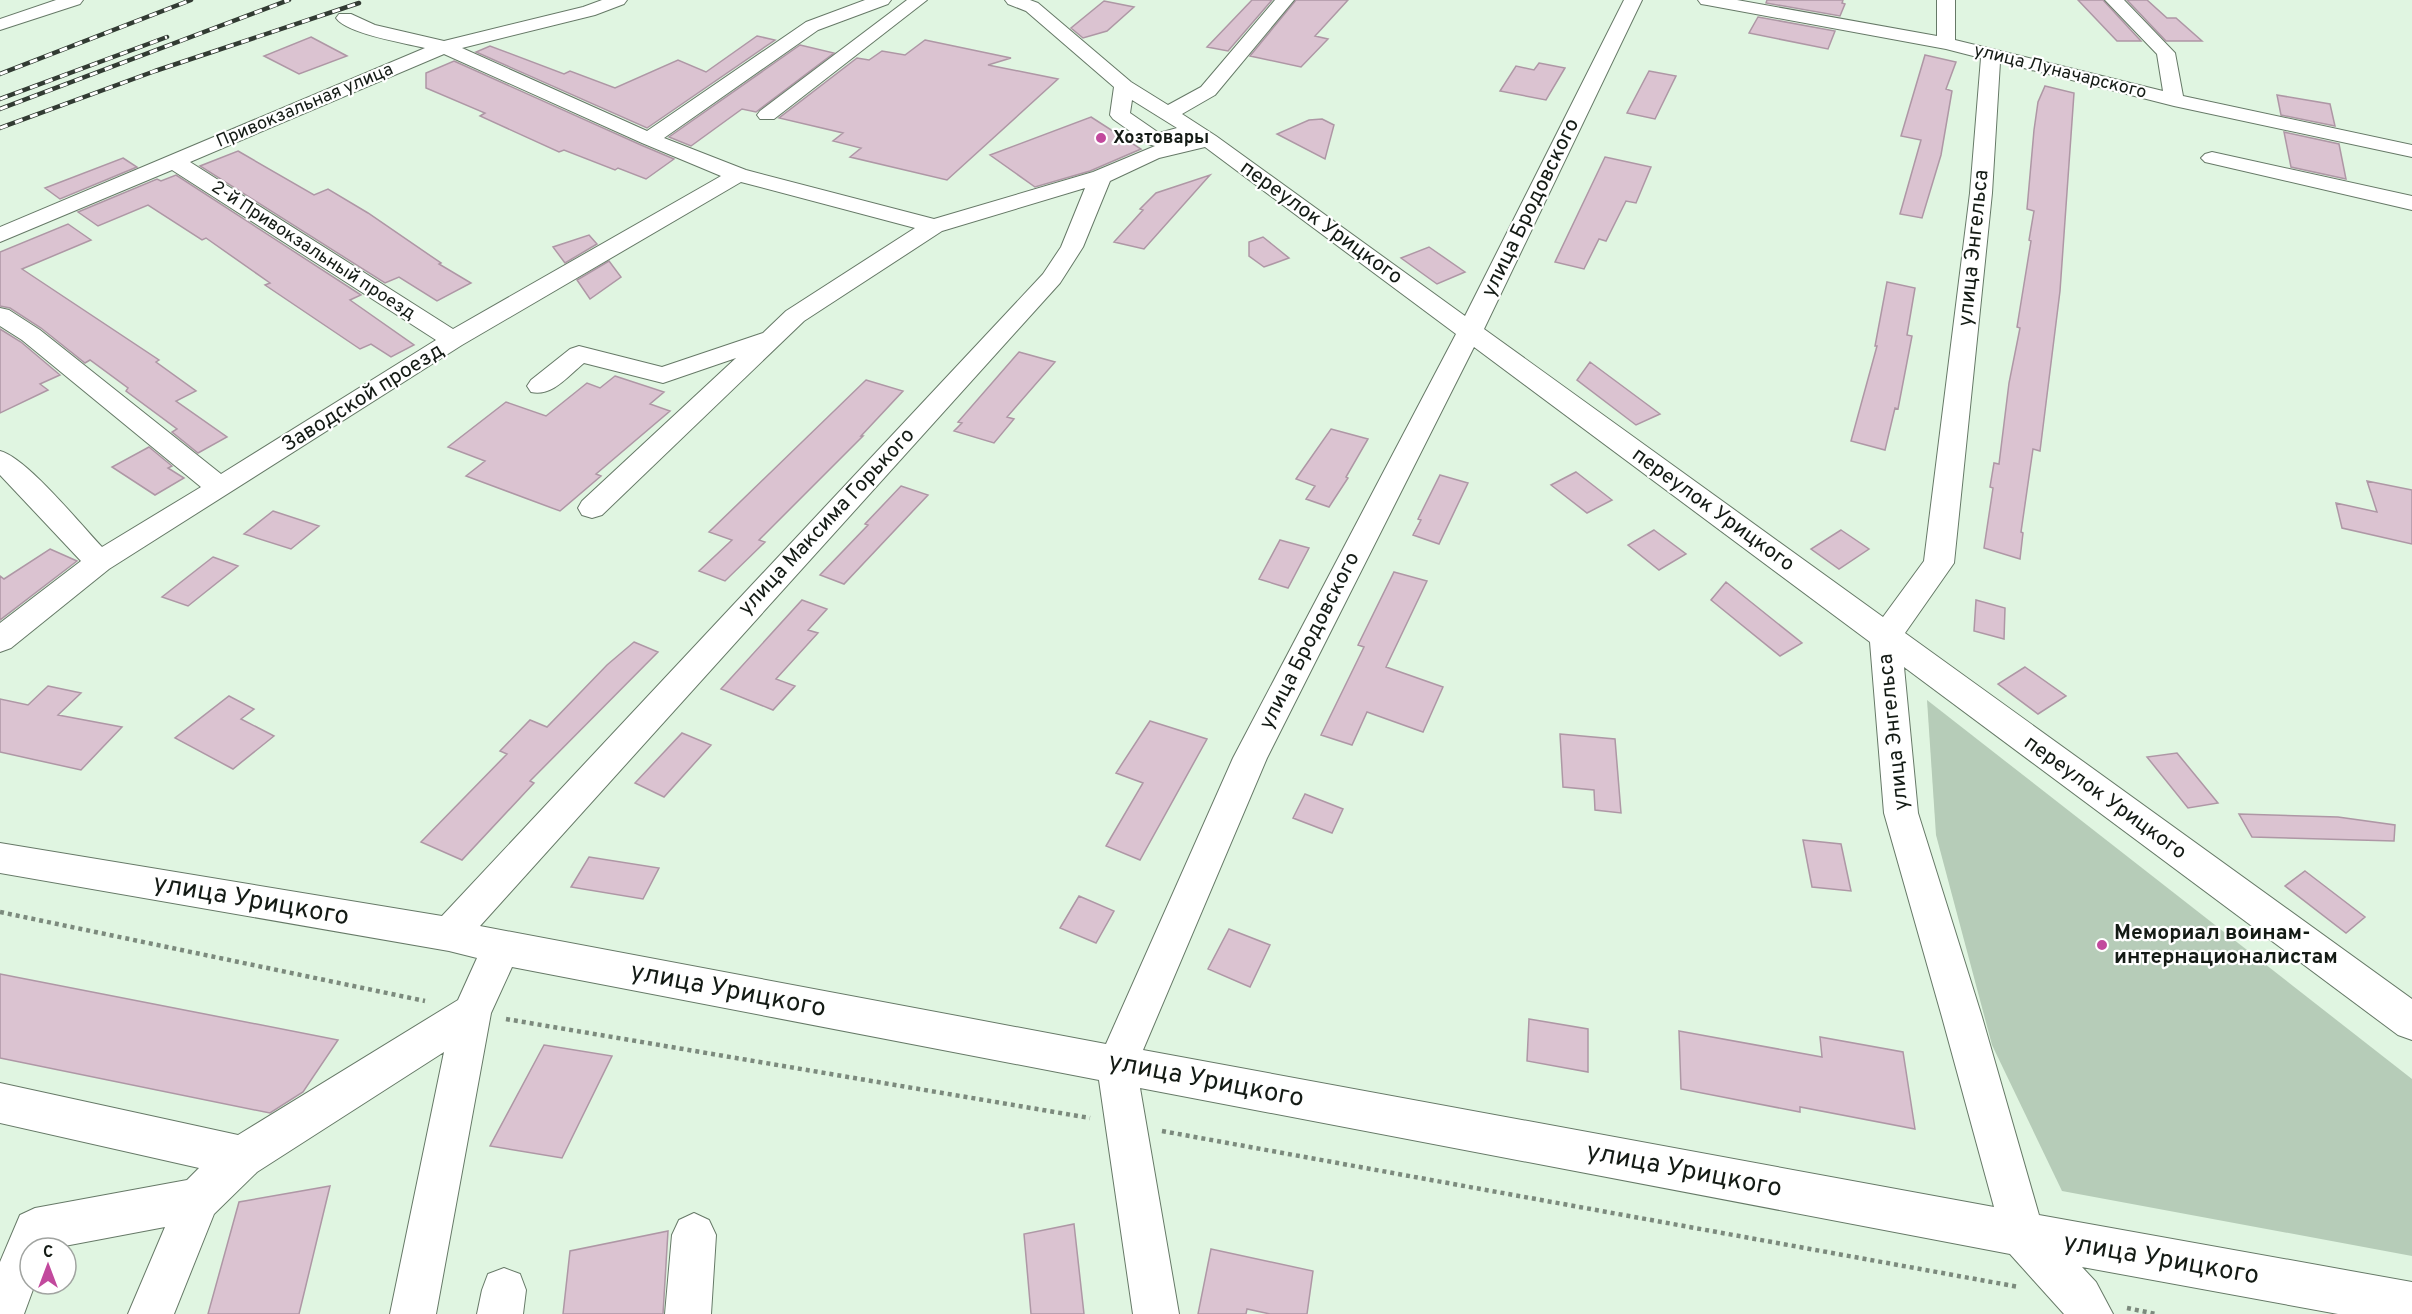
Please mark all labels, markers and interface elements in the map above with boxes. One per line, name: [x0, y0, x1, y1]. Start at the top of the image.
street label: улица Луначарского: [1971, 39, 2149, 105]
street label: Привокзальная улица: [213, 58, 397, 154]
street label: улица Бродовского: [1476, 114, 1586, 302]
place label: Хозтовары: [1113, 127, 1209, 150]
marker: Хозтовары: [1094, 131, 1108, 145]
street label: переулок Урицкого: [1234, 155, 1408, 291]
street label: улица Энгельса: [1952, 168, 1996, 328]
street label: 2-й Привокзальный проезд: [207, 176, 419, 326]
street label: Заводской проезд: [277, 337, 449, 459]
street label: улица Максима Горького: [733, 422, 921, 622]
street label: переулок Урицкого: [1626, 442, 1800, 578]
street label: улица Бродовского: [1254, 548, 1366, 734]
street label: улица Энгельса: [1872, 652, 1916, 812]
street label: переулок Урицкого: [2018, 730, 2192, 866]
street label: улица Урицкого: [150, 868, 352, 934]
place label: Мемориал воинам- интернационалистам: [2114, 920, 2338, 971]
marker: Мемориал воинам- интернационалистам: [2095, 938, 2109, 952]
street label: улица Урицкого: [627, 956, 829, 1026]
street label: улица Урицкого: [1105, 1046, 1307, 1116]
street label: улица Урицкого: [1583, 1136, 1785, 1206]
street label: улица Урицкого: [2060, 1227, 2262, 1293]
north arrow: [18, 1236, 78, 1296]
text: С: [43, 1243, 53, 1263]

